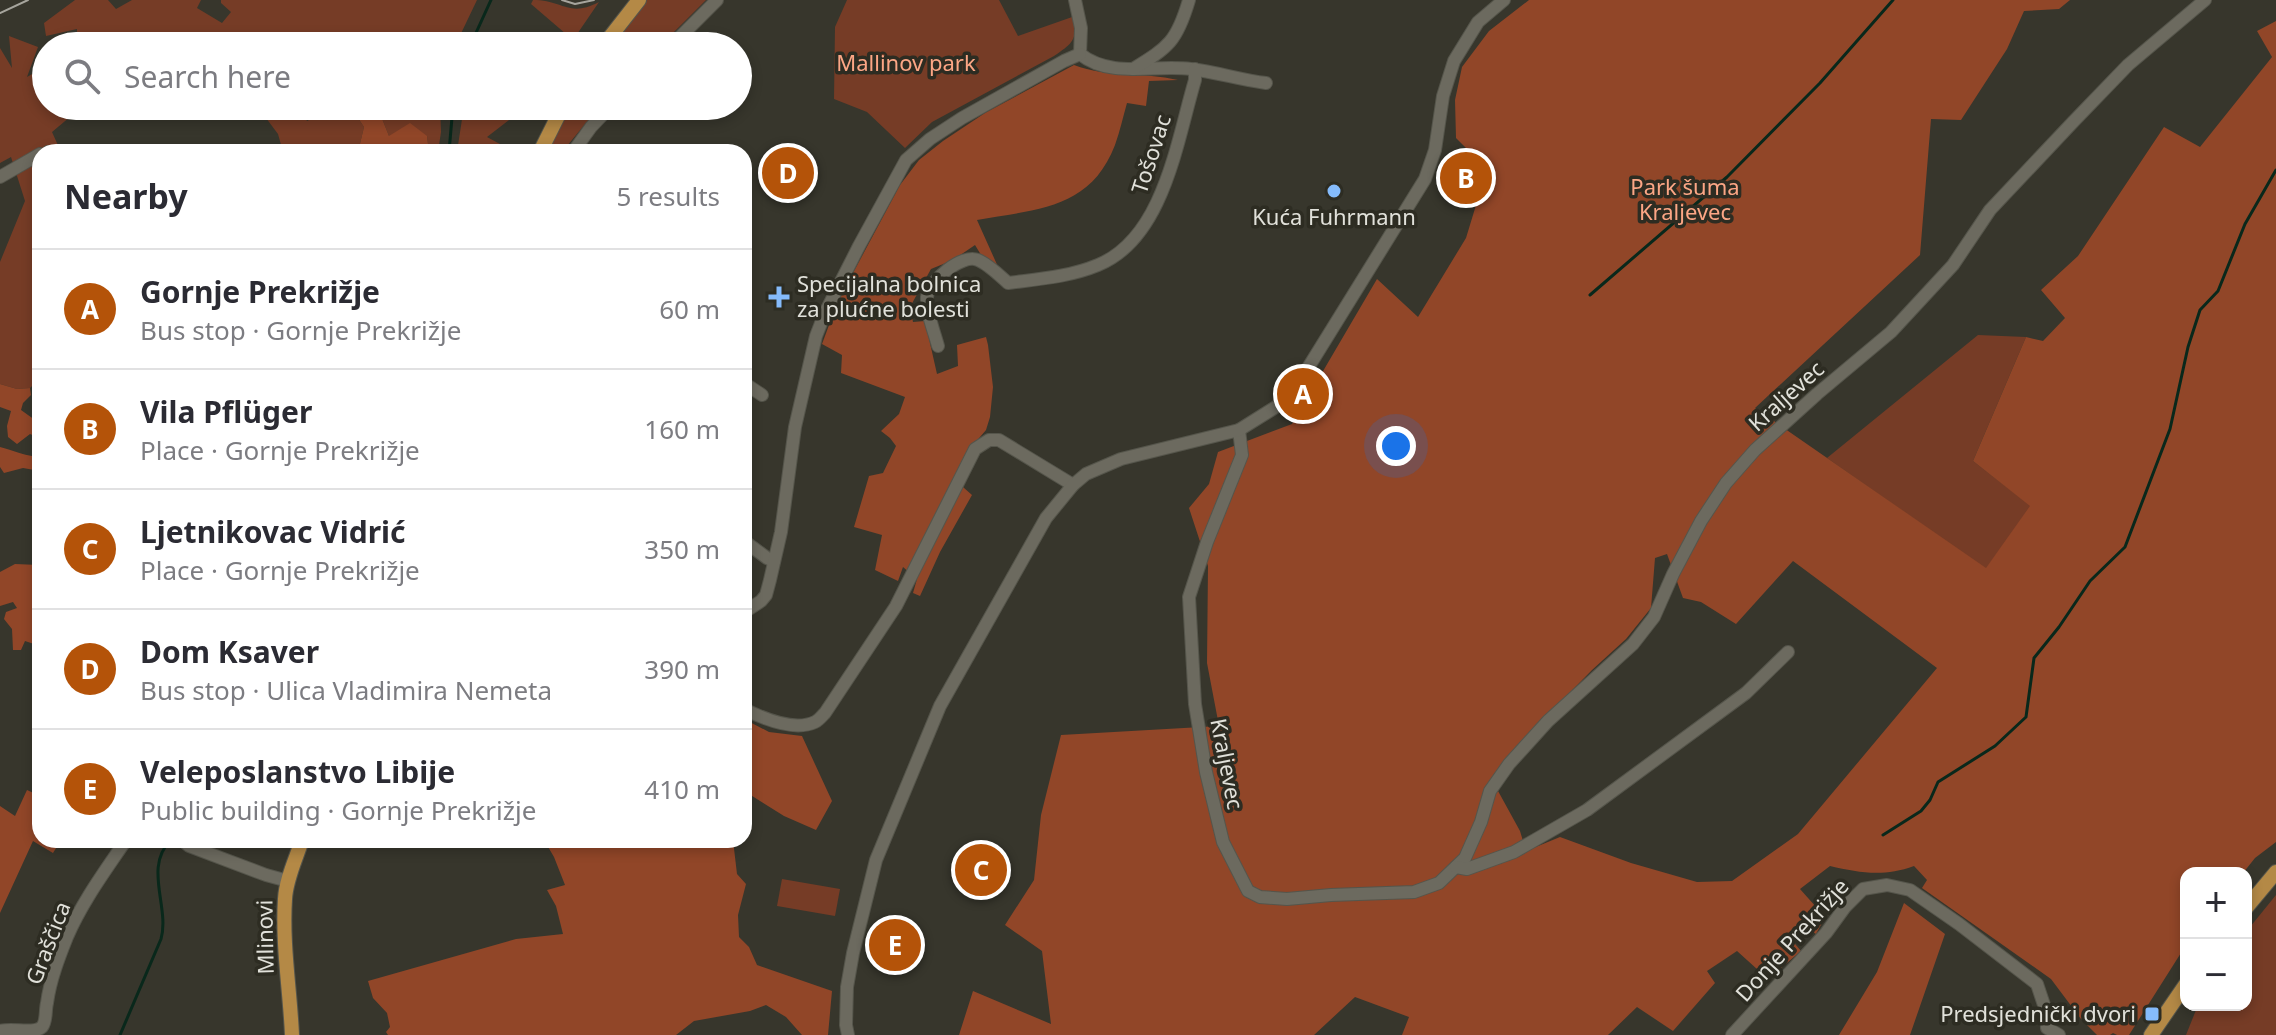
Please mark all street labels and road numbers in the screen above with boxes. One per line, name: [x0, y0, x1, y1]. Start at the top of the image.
street label: Tošovac: [1123, 110, 1177, 197]
street label: Kraljevec: [1741, 353, 1830, 437]
street label: Kraljevec: [1204, 716, 1251, 812]
street label: Donje Prekrižje: [1728, 871, 1855, 1007]
street label: Graščica: [18, 897, 77, 988]
street label: Mlinovi: [248, 899, 280, 975]

